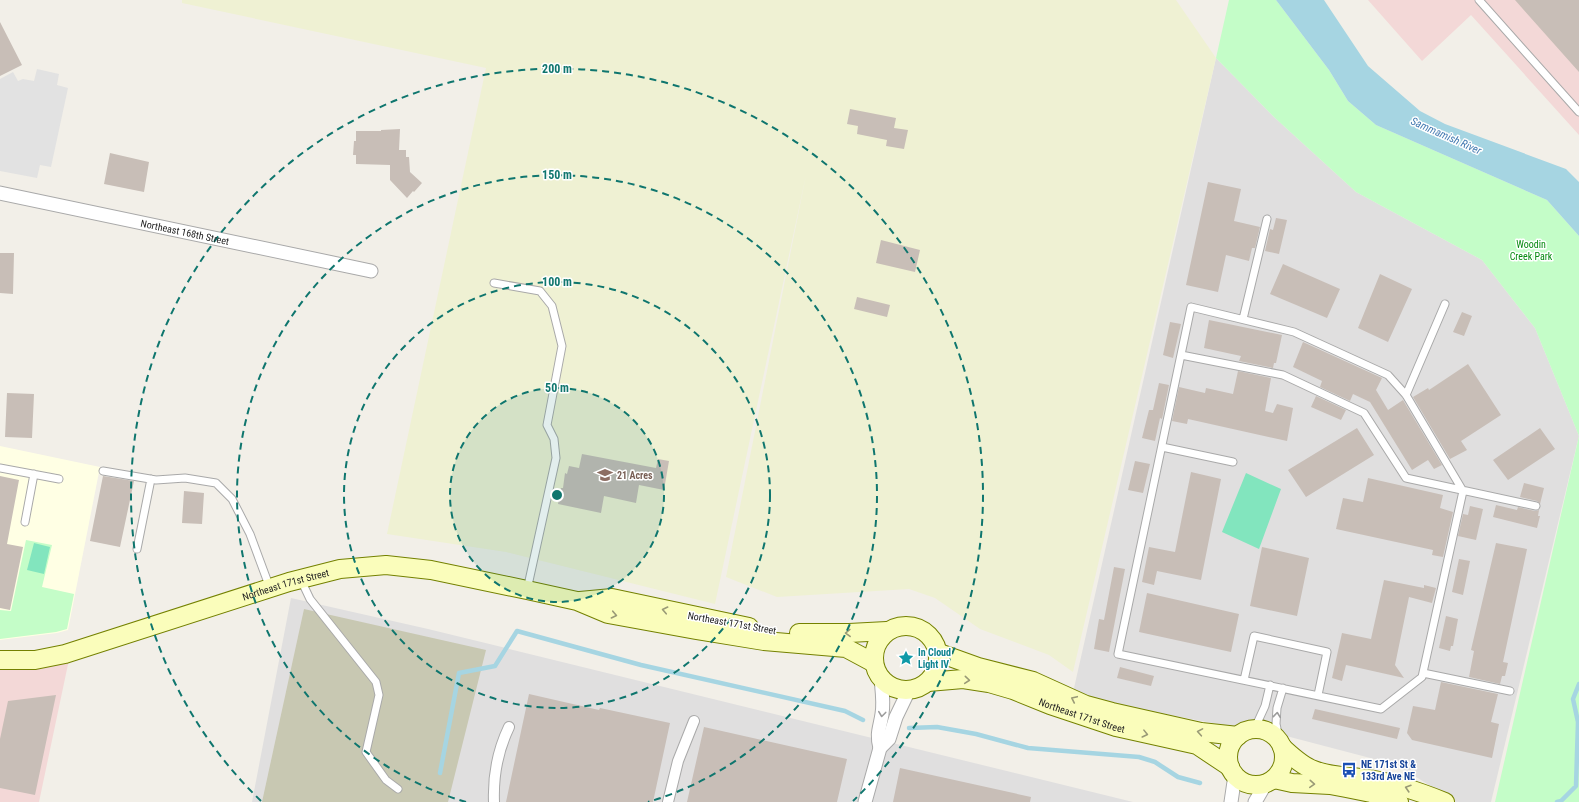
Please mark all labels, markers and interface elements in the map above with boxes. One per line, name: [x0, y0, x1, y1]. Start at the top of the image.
text: 200 m: [542, 62, 572, 76]
water label: Sammamish River: [1409, 115, 1484, 158]
text: 150 m: [542, 168, 572, 182]
street label: Northeast 168th Street: [140, 217, 230, 247]
park label: Woodin Creek Park: [1510, 239, 1553, 262]
text: 100 m: [542, 275, 572, 289]
text: 50 m: [545, 381, 569, 395]
school or university icon: 21 Acres: [596, 466, 614, 484]
place label: 21 Acres: [617, 470, 653, 481]
centre of rings: [550, 488, 564, 502]
street label: Northeast 171st Street: [241, 567, 330, 602]
one-way arrow: [661, 606, 668, 614]
one-way arrow: [610, 610, 617, 618]
street label: Northeast 171st Street: [687, 610, 777, 636]
one-way arrow: [845, 629, 851, 637]
place label: In Cloud Light IV: [918, 647, 951, 670]
place icon: In Cloud Light IV: [897, 649, 915, 667]
one-way arrow: [964, 676, 970, 685]
street label: Northeast 171st Street: [1038, 696, 1126, 734]
one-way arrow: [1071, 696, 1078, 704]
one-way arrow: [878, 710, 887, 717]
one-way arrow: [1272, 712, 1281, 719]
one-way arrow: [1196, 728, 1203, 736]
one-way arrow: [1142, 729, 1148, 737]
place label: NE 171st St & 133rd Ave NE: [1361, 759, 1416, 782]
bus stop icon: NE 171st St & 133rd Ave NE: [1340, 761, 1358, 779]
one-way arrow: [1309, 780, 1315, 788]
one-way arrow: [1405, 784, 1412, 793]

